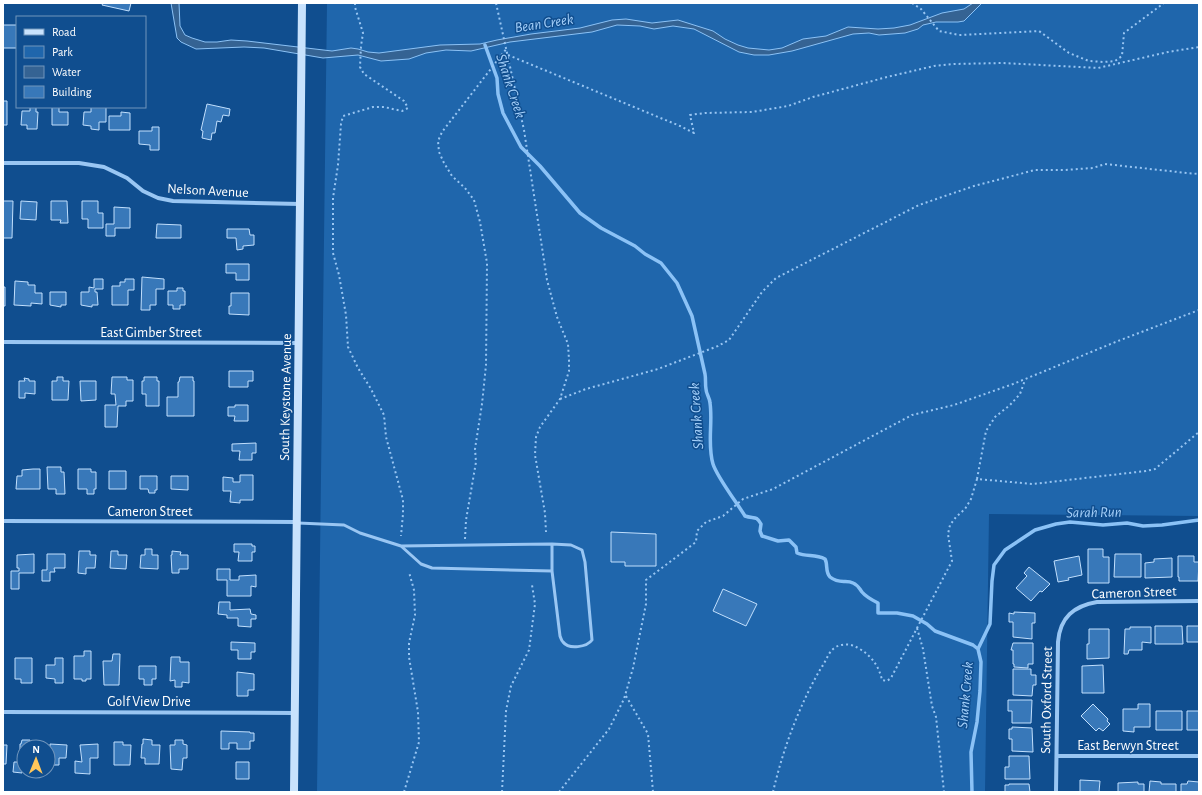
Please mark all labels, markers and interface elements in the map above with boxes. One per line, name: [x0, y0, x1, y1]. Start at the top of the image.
water label: Bean Creek: [514, 11, 575, 36]
legend: [16, 16, 146, 108]
text: Road: [52, 26, 76, 38]
text: Park: [52, 46, 73, 58]
water label: Shank Creek: [493, 52, 528, 120]
text: Water: [52, 66, 81, 78]
text: Building: [52, 86, 92, 98]
street label: Nelson Avenue: [167, 182, 249, 200]
street label: East Gimber Street: [100, 326, 202, 340]
street label: South Keystone Avenue: [278, 333, 294, 461]
water label: Shank Creek: [687, 382, 706, 450]
street label: Cameron Street: [108, 505, 193, 519]
water label: Sarah Run: [1066, 505, 1122, 520]
street label: Cameron Street: [1091, 585, 1177, 601]
street label: South Oxford Street: [1039, 646, 1055, 754]
water label: Shank Creek: [955, 661, 976, 729]
street label: Golf View Drive: [107, 695, 191, 709]
north arrow: [16, 739, 56, 779]
street label: East Berwyn Street: [1077, 739, 1179, 753]
text: N: [32, 744, 40, 755]

